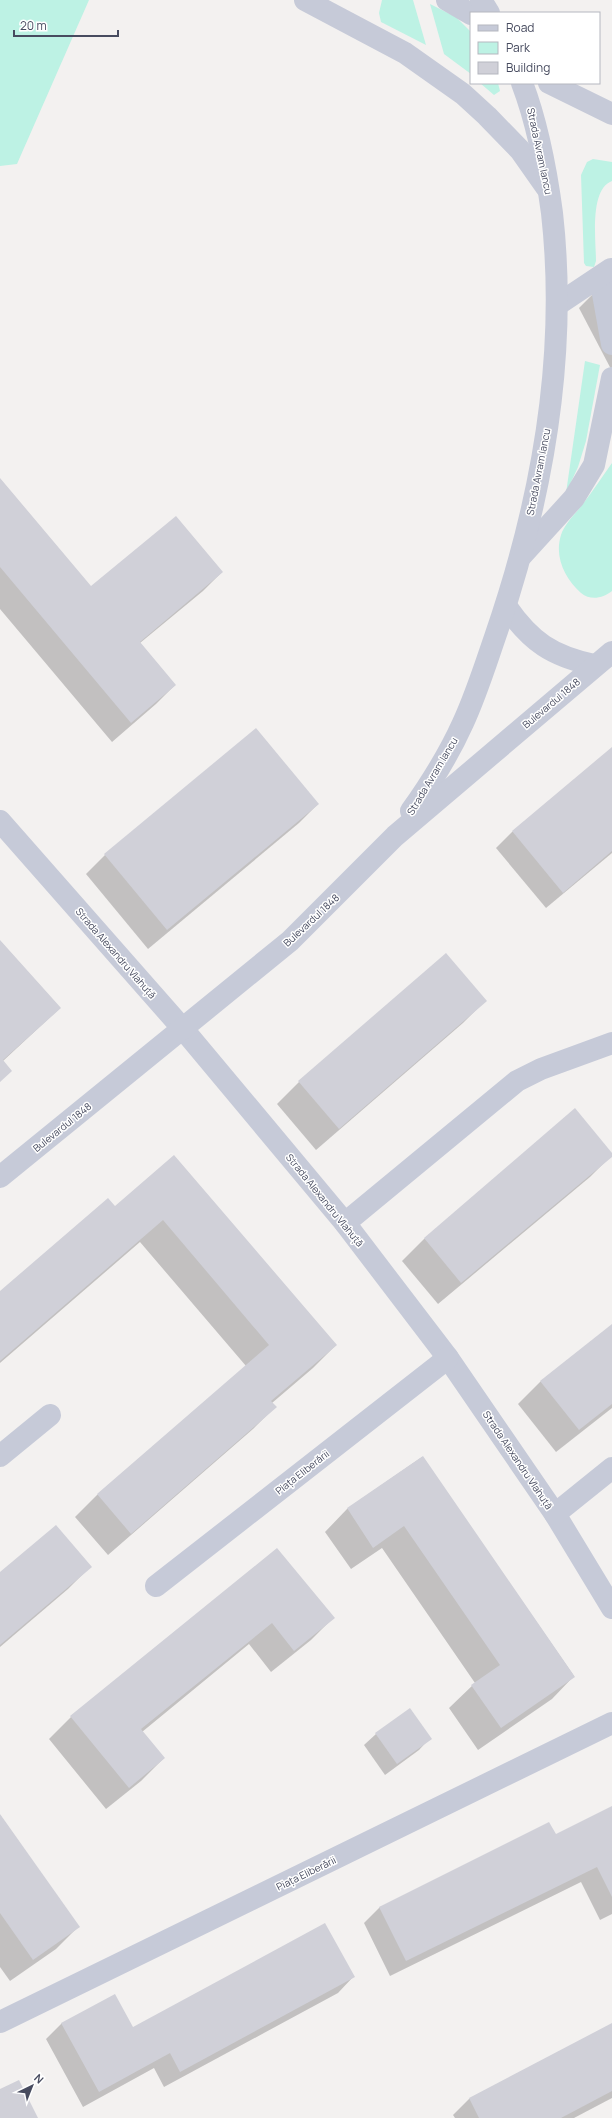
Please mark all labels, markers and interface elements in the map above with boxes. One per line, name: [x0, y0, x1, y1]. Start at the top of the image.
scale bar: [14, 12, 118, 38]
legend: [470, 12, 600, 84]
text: 20 m: [20, 17, 47, 34]
text: Road: [506, 19, 534, 36]
text: Park: [506, 39, 531, 56]
text: Building: [506, 59, 550, 76]
street label: Strada Avram Iancu: [524, 106, 556, 196]
street label: Strada Avram Iancu: [523, 427, 553, 517]
street label: Bulevardul 1848: [519, 675, 583, 731]
street label: Strada Avram Iancu: [403, 734, 461, 817]
street label: Bulevardul 1848: [280, 890, 342, 950]
street label: Strada Alexandru Vlahuță: [73, 905, 159, 1001]
street label: Bulevardul 1848: [30, 1099, 94, 1155]
street label: Strada Alexandru Vlahuță: [283, 1150, 367, 1250]
street label: Strada Alexandru Vlahuță: [480, 1408, 556, 1512]
street label: Piața Eliberării: [272, 1447, 332, 1497]
street label: Piața Eliberării: [274, 1852, 338, 1894]
north arrow: [12, 2066, 52, 2106]
text: N: [31, 2070, 47, 2087]

